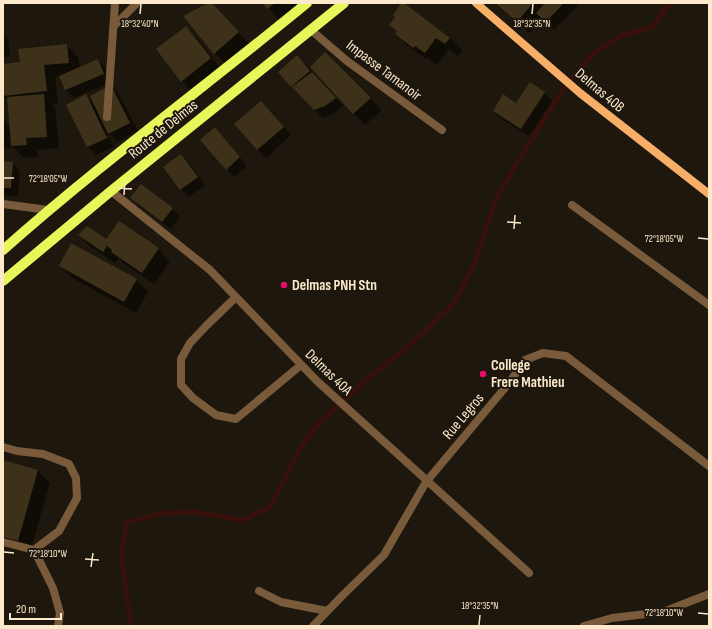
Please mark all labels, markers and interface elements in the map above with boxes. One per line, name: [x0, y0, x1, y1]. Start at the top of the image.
text: 18°32'40"N: [121, 18, 159, 30]
text: 18°32'35"N: [514, 18, 550, 30]
street label: Impasse Tamanoir: [342, 36, 426, 105]
street label: Delmas 40B: [571, 64, 629, 117]
street label: Route de Delmas: [125, 96, 202, 163]
text: 72°18'05"W: [29, 173, 68, 185]
text: 72°18'05"W: [645, 233, 684, 245]
place label: Delmas PNH Stn: [292, 276, 377, 295]
marker: Delmas PNH Stn: [279, 280, 289, 290]
street label: Delmas 40A: [301, 345, 357, 400]
place label: College Frere Mathieu: [491, 356, 564, 392]
marker: College Frere Mathieu: [478, 369, 488, 379]
street label: Rue Legros: [439, 389, 488, 443]
text: 72°18'10"W: [29, 548, 67, 560]
scale bar: [10, 595, 61, 621]
text: 18°32'35"N: [462, 600, 498, 612]
text: 20 m: [16, 602, 36, 617]
text: 72°18'10"W: [645, 607, 683, 619]

